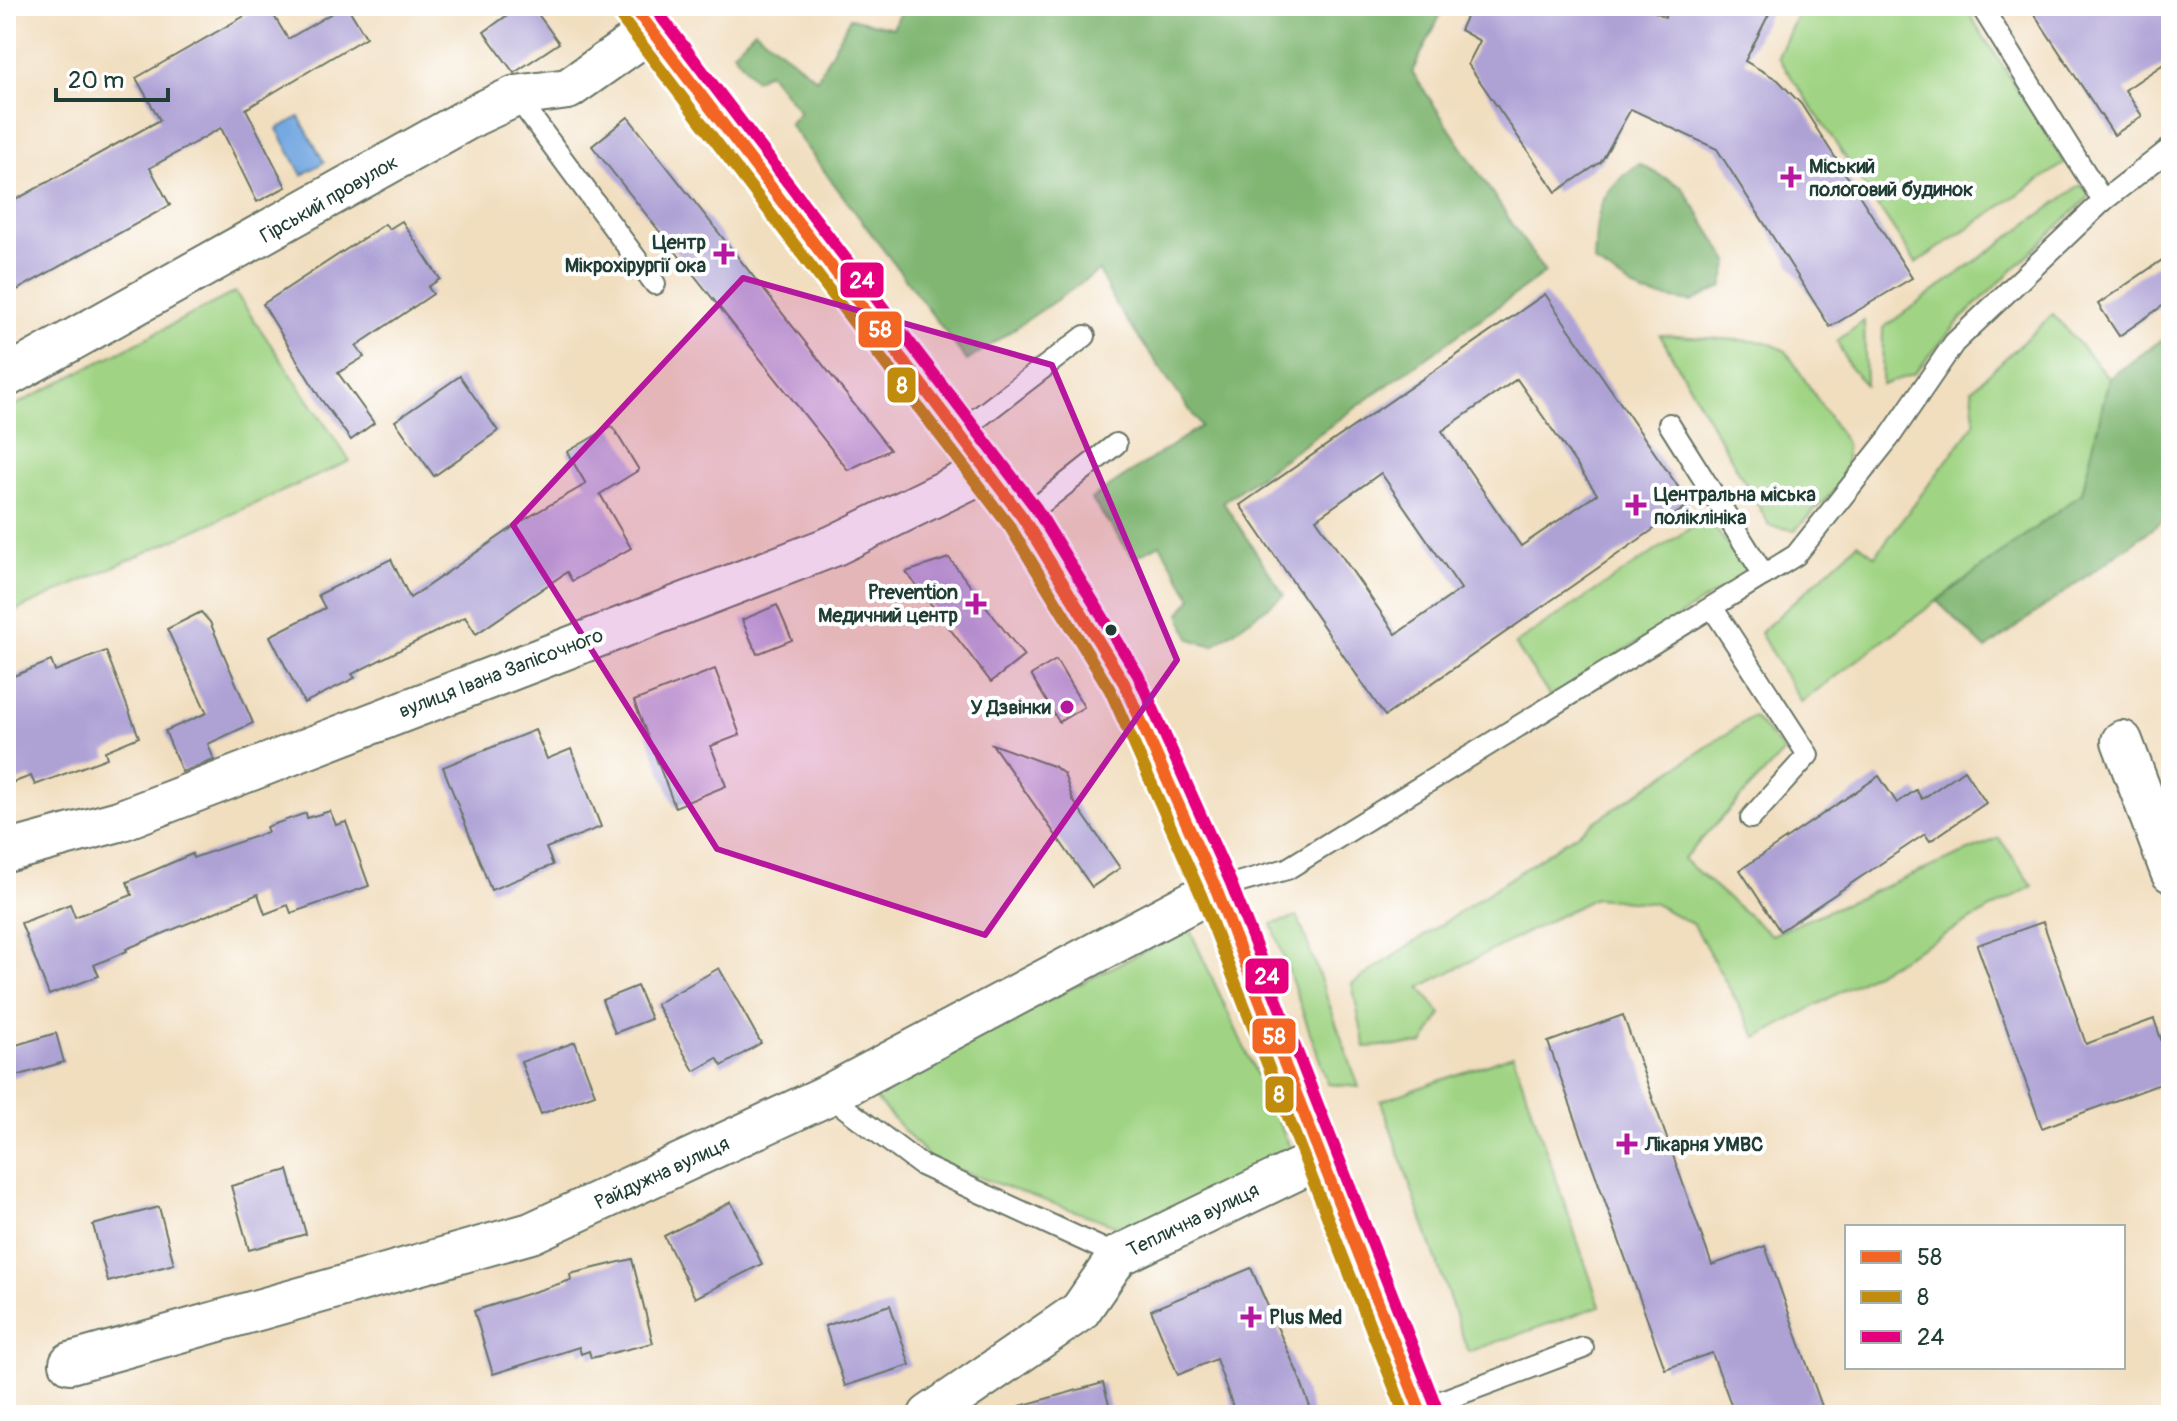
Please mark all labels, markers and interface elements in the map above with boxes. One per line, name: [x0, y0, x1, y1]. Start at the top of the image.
scale bar: [56, 52, 168, 102]
text: 20 m: [68, 66, 124, 95]
street label: Гірський провулок: [255, 149, 403, 249]
place label: Міський пологовий будинок: [1809, 154, 1973, 202]
marker: Міський пологовий будинок: [1780, 166, 1802, 188]
place label: Центр Мікрохірургії ока: [565, 230, 707, 278]
marker: Центр Мікрохірургії ока: [713, 243, 735, 265]
line badge: 24: [839, 261, 885, 299]
text: 24: [849, 267, 875, 295]
line badge: 58: [857, 310, 903, 349]
text: 58: [868, 316, 892, 344]
line badge: 8: [886, 366, 917, 404]
text: 8: [896, 372, 908, 400]
place label: Центральна міська поліклініка: [1654, 482, 1816, 530]
marker: Центральна міська поліклініка: [1625, 494, 1647, 516]
place label: Prevention Медичний центр: [818, 580, 959, 628]
marker: Prevention Медичний центр: [965, 593, 987, 615]
street label: вулиця Івана Запісочного: [395, 622, 607, 724]
unlabelled marker: [1103, 622, 1119, 638]
place label: У Дзвінки: [970, 695, 1051, 720]
marker: У Дзвінки: [1058, 698, 1076, 716]
line badge: 24: [1244, 957, 1290, 995]
text: 24: [1254, 963, 1280, 991]
line badge: 58: [1251, 1017, 1297, 1055]
text: 58: [1262, 1023, 1286, 1051]
line badge: 8: [1264, 1075, 1295, 1114]
text: 8: [1273, 1081, 1285, 1109]
street label: Райдужна вулиця: [591, 1131, 733, 1215]
place label: Лікарня УМВС: [1644, 1132, 1763, 1157]
marker: Лікарня УМВС: [1616, 1133, 1638, 1155]
street label: Теплична вулиця: [1123, 1177, 1263, 1263]
legend: [1845, 1225, 2125, 1369]
text: 58: [1917, 1243, 1942, 1272]
text: 8: [1917, 1283, 1929, 1312]
place label: Plus Med: [1269, 1305, 1342, 1330]
marker: Plus Med: [1240, 1306, 1262, 1328]
text: 24: [1917, 1323, 1944, 1352]

